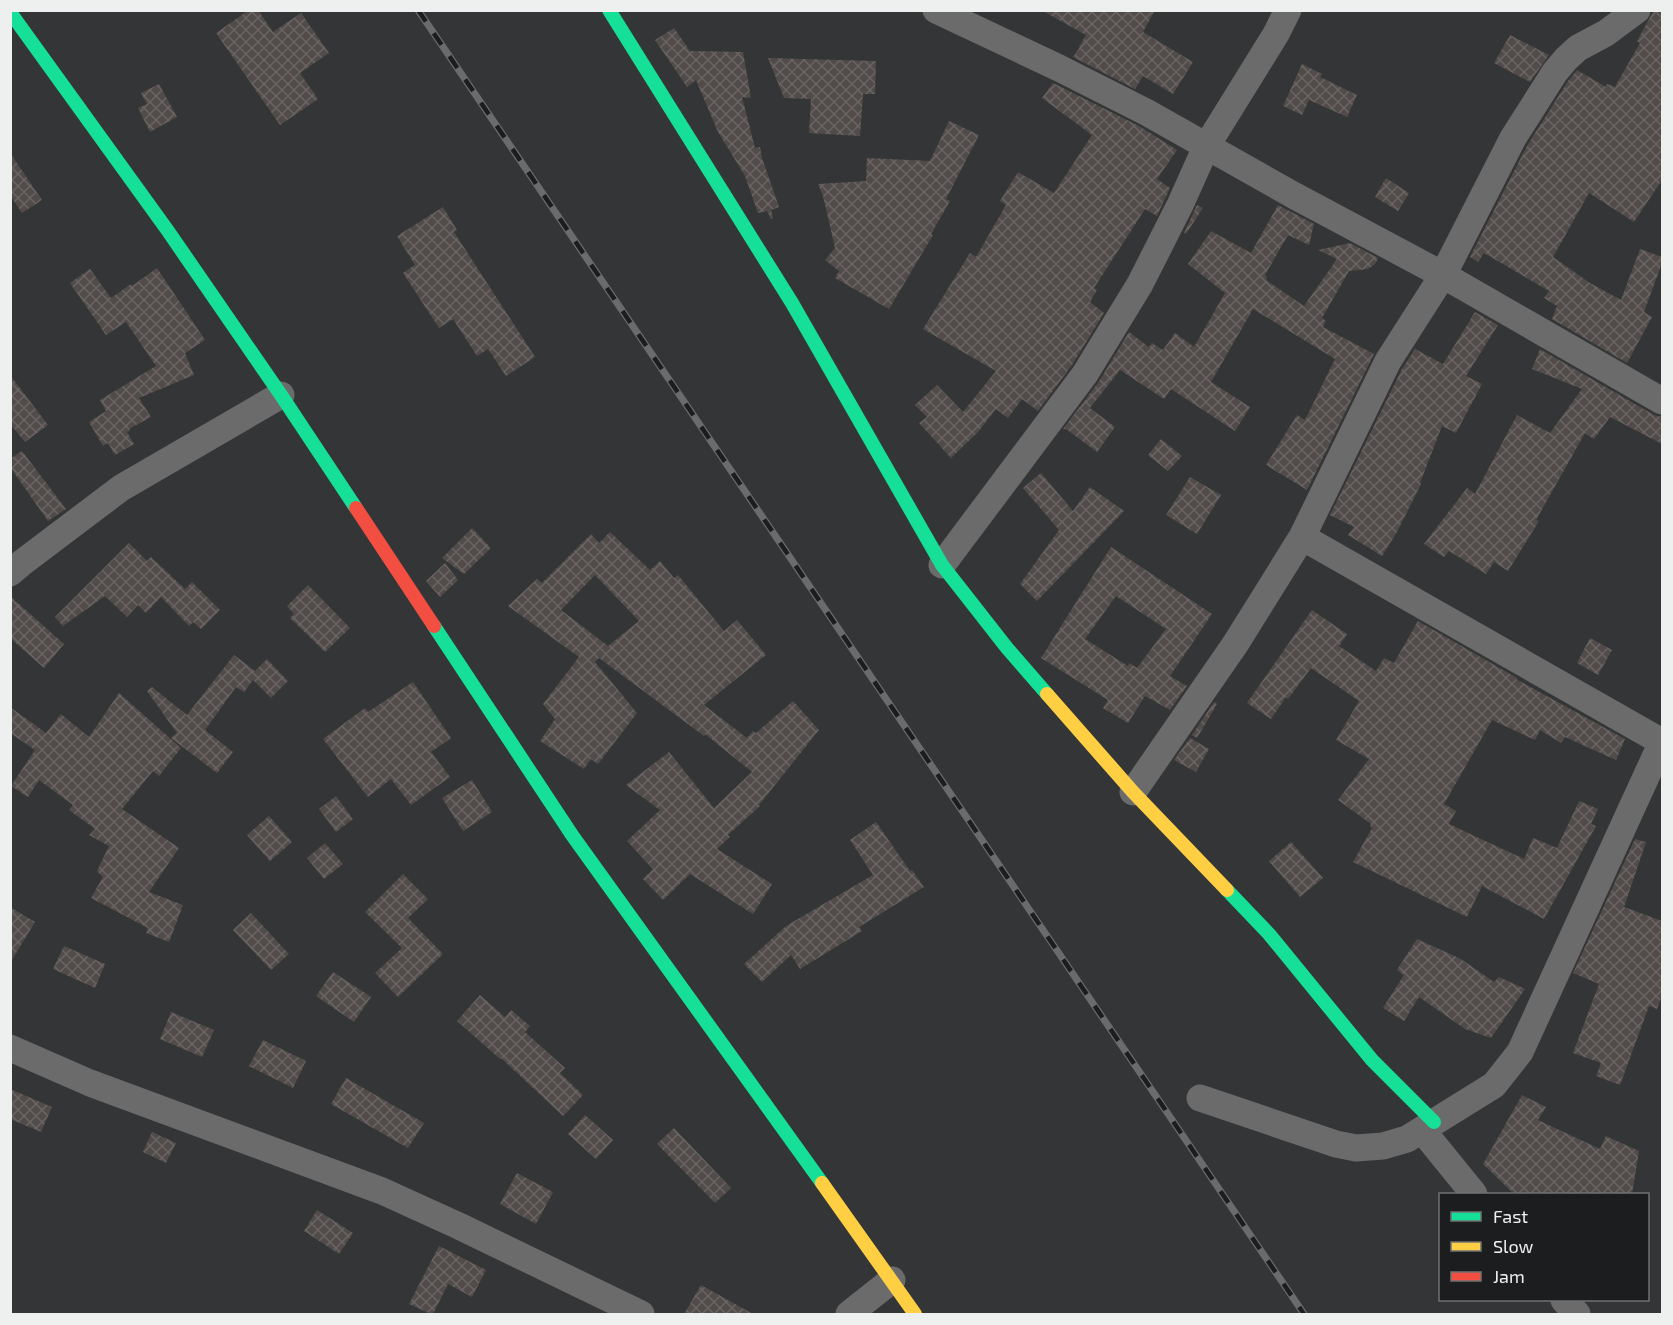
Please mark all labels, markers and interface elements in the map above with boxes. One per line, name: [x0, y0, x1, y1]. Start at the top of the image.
legend: [1439, 1193, 1649, 1301]
text: Fast: [1493, 1205, 1528, 1227]
text: Slow: [1493, 1235, 1534, 1257]
text: Jam: [1493, 1265, 1525, 1287]

